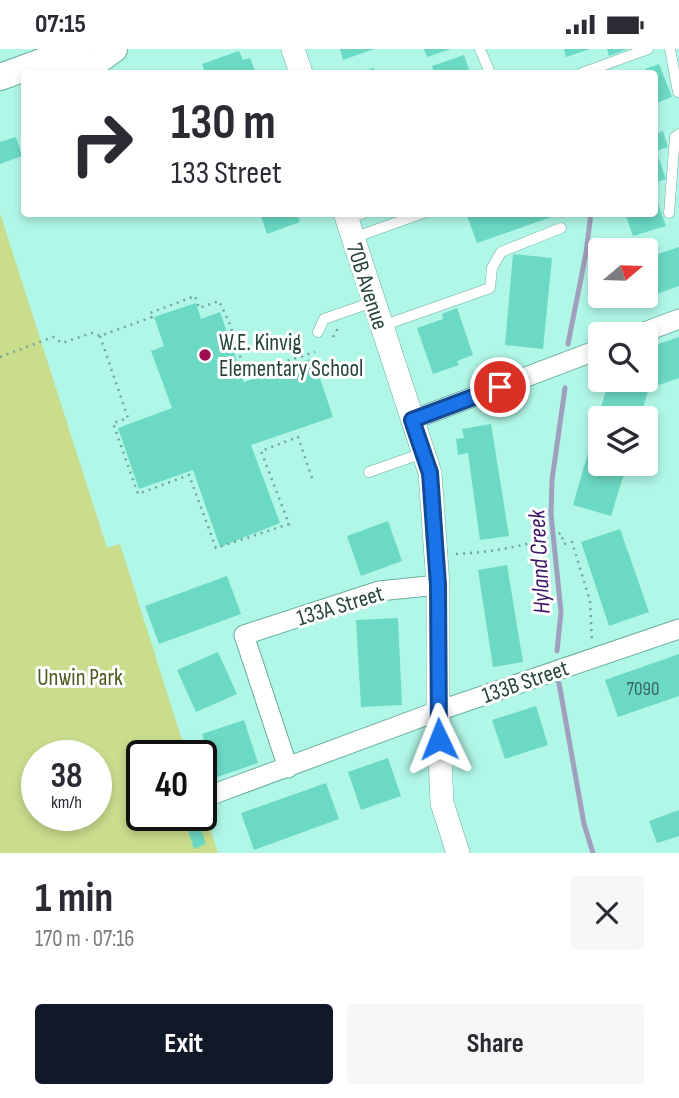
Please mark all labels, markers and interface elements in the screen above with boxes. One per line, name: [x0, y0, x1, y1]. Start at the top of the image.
text: 07:15: [35, 9, 86, 40]
text: 130 m: [171, 94, 276, 153]
icon: right: [56, 98, 147, 189]
text: 133 Street: [171, 154, 282, 193]
north arrow: [588, 238, 658, 308]
map controls: [588, 238, 658, 476]
street label: 70B Avenue: [340, 239, 394, 333]
button: search: [588, 322, 658, 392]
place label: W.E. Kinvig Elementary School: [219, 329, 363, 383]
marker: W.E. Kinvig Elementary School: [197, 347, 213, 363]
pin: [470, 357, 530, 417]
icon: arrive: [481, 368, 519, 406]
button: layers: [588, 406, 658, 476]
water label: Hyland Creek: [522, 508, 557, 615]
street label: 133A Street: [293, 580, 387, 632]
street label: 133B Street: [478, 654, 572, 710]
park label: Unwin Park: [37, 664, 123, 692]
house number: 7090: [627, 678, 659, 701]
position arrow: [402, 702, 476, 776]
speed limit sign: 40: [126, 740, 217, 831]
text: 38: [50, 755, 83, 798]
text: km/h: [51, 792, 82, 813]
text: 1 min: [35, 873, 113, 924]
button: close: [570, 876, 644, 950]
text: 170 m · 07:16: [35, 925, 134, 953]
button: Exit: [35, 1004, 333, 1084]
button: Share: [347, 1004, 644, 1084]

